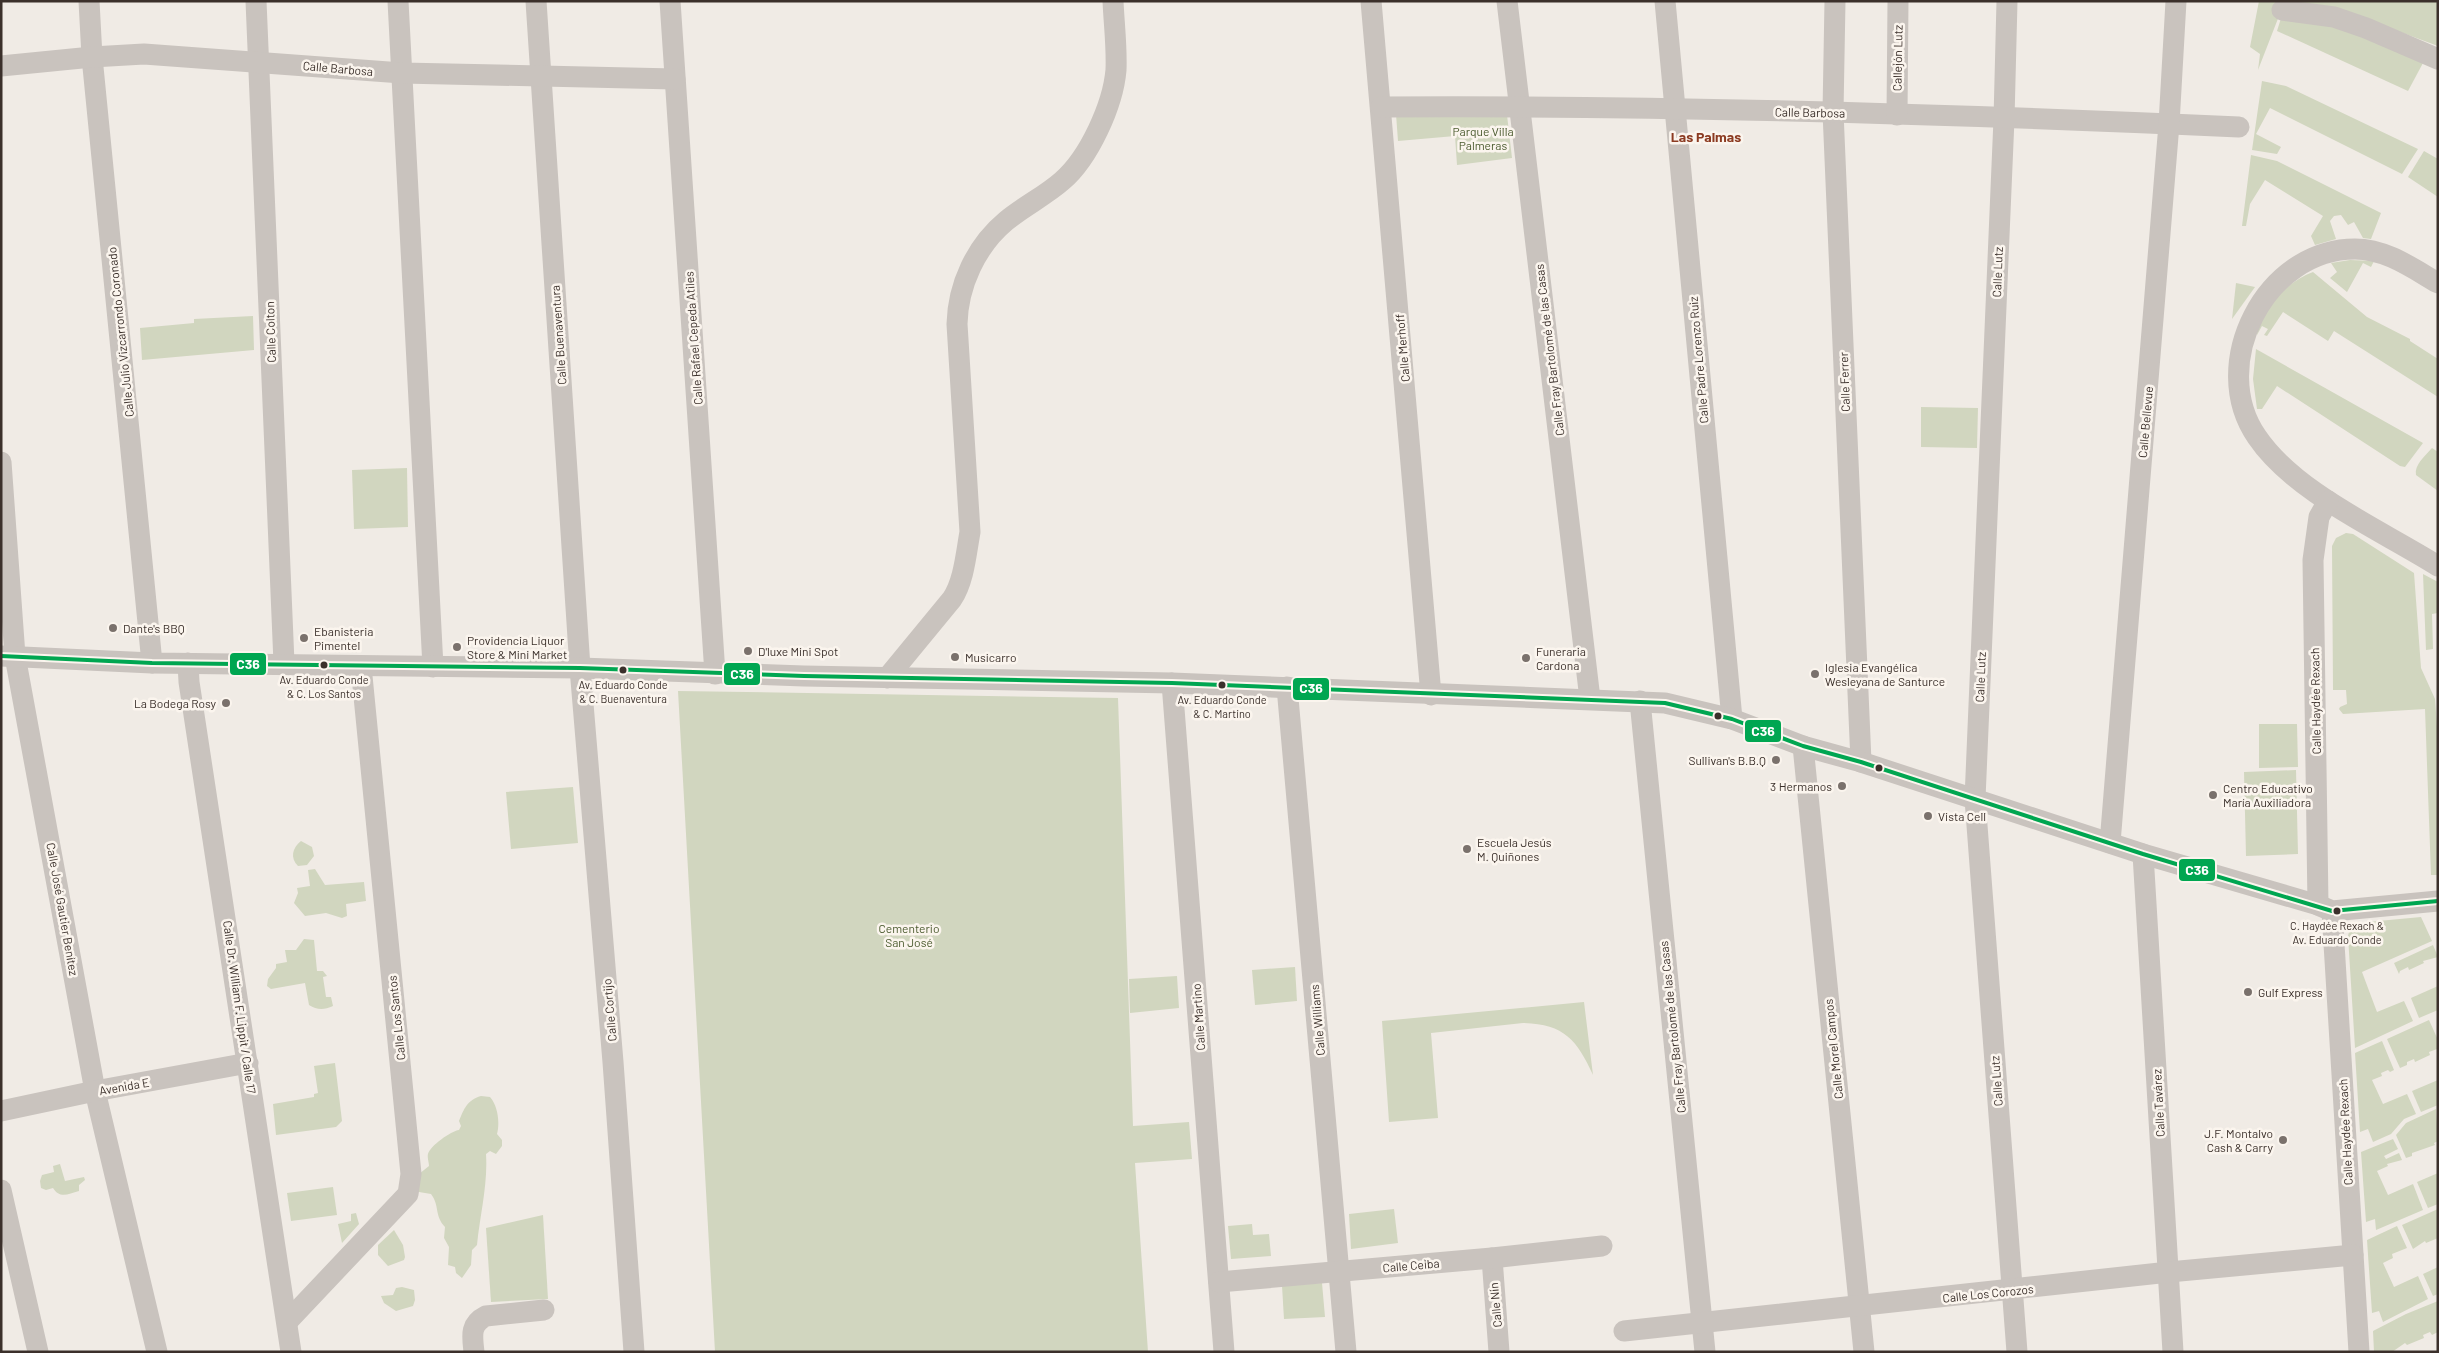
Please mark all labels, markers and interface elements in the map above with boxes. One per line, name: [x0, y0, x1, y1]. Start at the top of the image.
street label: Callejón Lutz: [1889, 25, 1905, 91]
street label: Calle Barbosa: [302, 58, 374, 78]
street label: Calle Barbosa: [1775, 104, 1845, 120]
park label: Parque Villa Palmeras: [1452, 124, 1514, 152]
district label: Las Palmas: [1671, 128, 1741, 145]
street label: Calle Julio Vizcarrondo Coronado: [104, 246, 136, 418]
street label: Calle Lutz: [1989, 246, 2005, 298]
street label: Calle Fray Bartolomé de las Casas: [1531, 263, 1566, 437]
street label: Calle Rafael Cepeda Atiles: [681, 271, 705, 405]
street label: Calle Buenaventura: [548, 285, 568, 385]
street label: Calle Padre Lorenzo Ruiz: [1685, 296, 1711, 424]
street label: Calle Colton: [262, 301, 278, 363]
street label: Calle Merhoff: [1392, 313, 1412, 383]
street label: Calle Ferrer: [1836, 351, 1852, 412]
street label: Calle Bellevue: [2135, 386, 2155, 458]
place label: Dante's BBQ: [123, 621, 185, 635]
marker: Dante's BBQ: [107, 622, 119, 634]
place label: Ebanisteria Pimentel: [314, 624, 373, 652]
marker: Ebanisteria Pimentel: [298, 632, 310, 644]
place label: Providencia Liquor Store & Mini Market: [467, 633, 567, 661]
marker: Providencia Liquor Store & Mini Market: [451, 641, 463, 653]
place label: D'luxe Mini Spot: [758, 644, 838, 658]
place label: Funeraria Cardona: [1536, 644, 1586, 672]
marker: D'luxe Mini Spot: [742, 645, 754, 657]
street label: Calle Haydée Rexach: [2307, 648, 2323, 754]
place label: Musicarro: [965, 650, 1016, 664]
marker: Musicarro: [949, 651, 961, 663]
street label: Calle Lutz: [1972, 651, 1988, 703]
line badge: C36: [229, 652, 267, 676]
marker: Funeraria Cardona: [1520, 652, 1532, 664]
text: C36: [236, 655, 260, 672]
marker: Av. Eduardo Conde & C. Los Santos: [319, 660, 329, 670]
place label: Iglesia Evangélica Wesleyana de Santurce: [1825, 660, 1945, 688]
line badge: C36: [723, 662, 761, 686]
marker: Av. Eduardo Conde & C. Buenaventura: [618, 665, 628, 675]
text: C36: [730, 665, 754, 682]
marker: Iglesia Evangélica Wesleyana de Santurce: [1809, 668, 1821, 680]
place label: Av. Eduardo Conde & C. Los Santos: [279, 673, 369, 700]
line badge: C36: [1292, 677, 1330, 701]
place label: Av. Eduardo Conde & C. Buenaventura: [578, 678, 668, 705]
text: C36: [1299, 679, 1323, 696]
marker: Av. Eduardo Conde & C. Martino: [1217, 680, 1227, 690]
place label: Av. Eduardo Conde & C. Martino: [1177, 693, 1267, 720]
place label: La Bodega Rosy: [134, 696, 216, 710]
marker: La Bodega Rosy: [220, 697, 232, 709]
unlabelled marker: [1713, 711, 1723, 721]
line badge: C36: [1744, 719, 1782, 743]
text: C36: [1751, 722, 1775, 739]
place label: Sullivan's B.B.Q: [1688, 753, 1766, 767]
marker: Sullivan's B.B.Q: [1770, 754, 1782, 766]
unlabelled marker: [1874, 763, 1884, 773]
place label: 3 Hermanos: [1770, 779, 1832, 793]
marker: 3 Hermanos: [1836, 780, 1848, 792]
place label: Centro Educativo María Auxiliadora: [2223, 781, 2313, 809]
marker: Centro Educativo María Auxiliadora: [2207, 789, 2219, 801]
place label: Vista Cell: [1938, 809, 1986, 823]
marker: Vista Cell: [1922, 810, 1934, 822]
place label: Escuela Jesús M. Quiñones: [1477, 835, 1552, 863]
street label: Calle José Gautier Benítez: [44, 841, 82, 977]
marker: Escuela Jesús M. Quiñones: [1461, 843, 1473, 855]
line badge: C36: [2178, 858, 2216, 882]
text: C36: [2185, 861, 2209, 878]
marker: C. Haydée Rexach & Av. Eduardo Conde: [2332, 906, 2342, 916]
street label: Calle Dr. William F. Lippit / Calle 17: [221, 919, 259, 1095]
place label: C. Haydée Rexach & Av. Eduardo Conde: [2290, 919, 2384, 946]
park label: Cementerio San José: [879, 921, 939, 949]
street label: Calle Fray Bartolomé de las Casas: [1656, 940, 1688, 1114]
street label: Calle Los Santos: [385, 975, 407, 1061]
street label: Calle Cortijo: [599, 978, 619, 1042]
street label: Calle Martino: [1189, 983, 1207, 1051]
street label: Calle Williams: [1307, 983, 1327, 1056]
place label: Gulf Express: [2258, 985, 2323, 999]
marker: Gulf Express: [2242, 986, 2254, 998]
street label: Calle Morel Campos: [1821, 998, 1845, 1100]
street label: Calle Lutz: [1987, 1055, 2005, 1107]
street label: Calle Tavárez: [2149, 1069, 2167, 1137]
street label: Avenida E: [98, 1075, 150, 1097]
street label: Calle Haydée Rexach: [2335, 1078, 2355, 1186]
place label: J.F. Montalvo Cash & Carry: [2204, 1126, 2273, 1154]
marker: J.F. Montalvo Cash & Carry: [2277, 1134, 2289, 1146]
street label: Calle Ceiba: [1382, 1256, 1440, 1274]
street label: Calle Los Corozos: [1942, 1281, 2034, 1305]
street label: Calle Nin: [1486, 1282, 1504, 1328]

